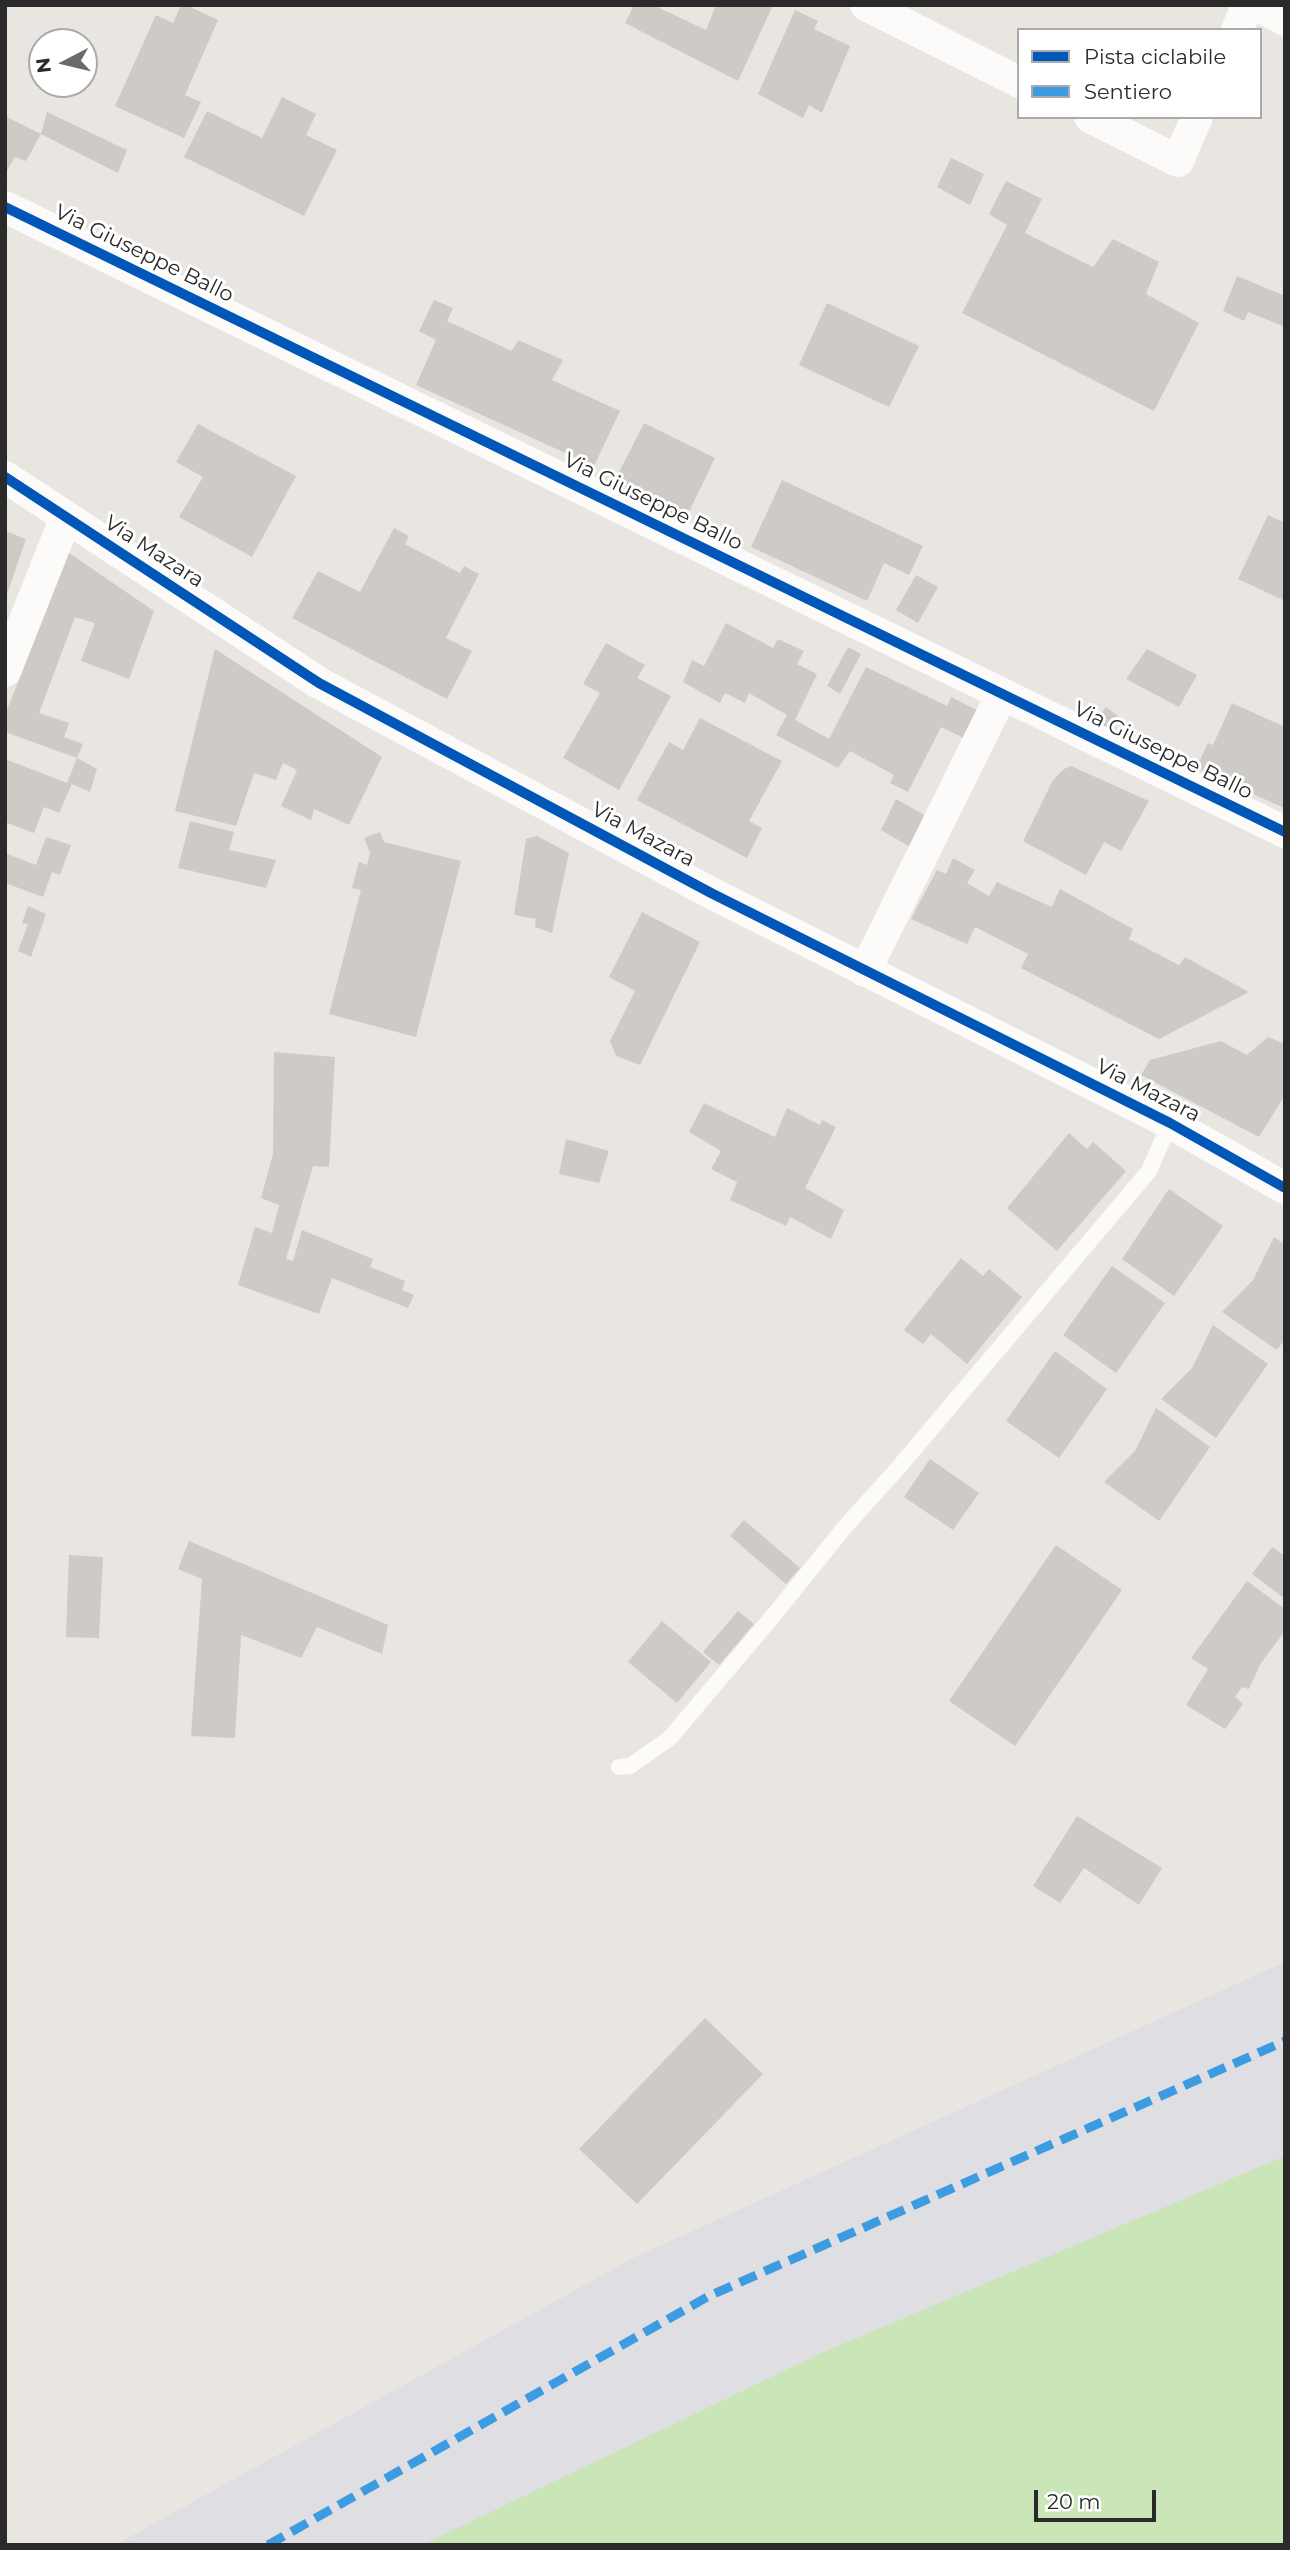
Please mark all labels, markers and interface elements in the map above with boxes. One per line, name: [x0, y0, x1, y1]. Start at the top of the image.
north arrow: [28, 28, 98, 98]
legend: [1017, 28, 1262, 119]
text: Pista ciclabile: [1084, 44, 1226, 69]
text: N: [31, 56, 56, 74]
text: Sentiero: [1084, 79, 1172, 104]
street label: Via Giuseppe Ballo: [50, 200, 238, 308]
street label: Via Giuseppe Ballo: [559, 448, 747, 556]
street label: Via Mazara: [100, 511, 208, 593]
street label: Via Giuseppe Ballo: [1069, 697, 1257, 805]
street label: Via Mazara: [587, 797, 699, 873]
street label: Via Mazara: [1092, 1054, 1204, 1128]
scale bar: [1038, 2476, 1160, 2520]
text: 20 m: [1047, 2489, 1101, 2514]

